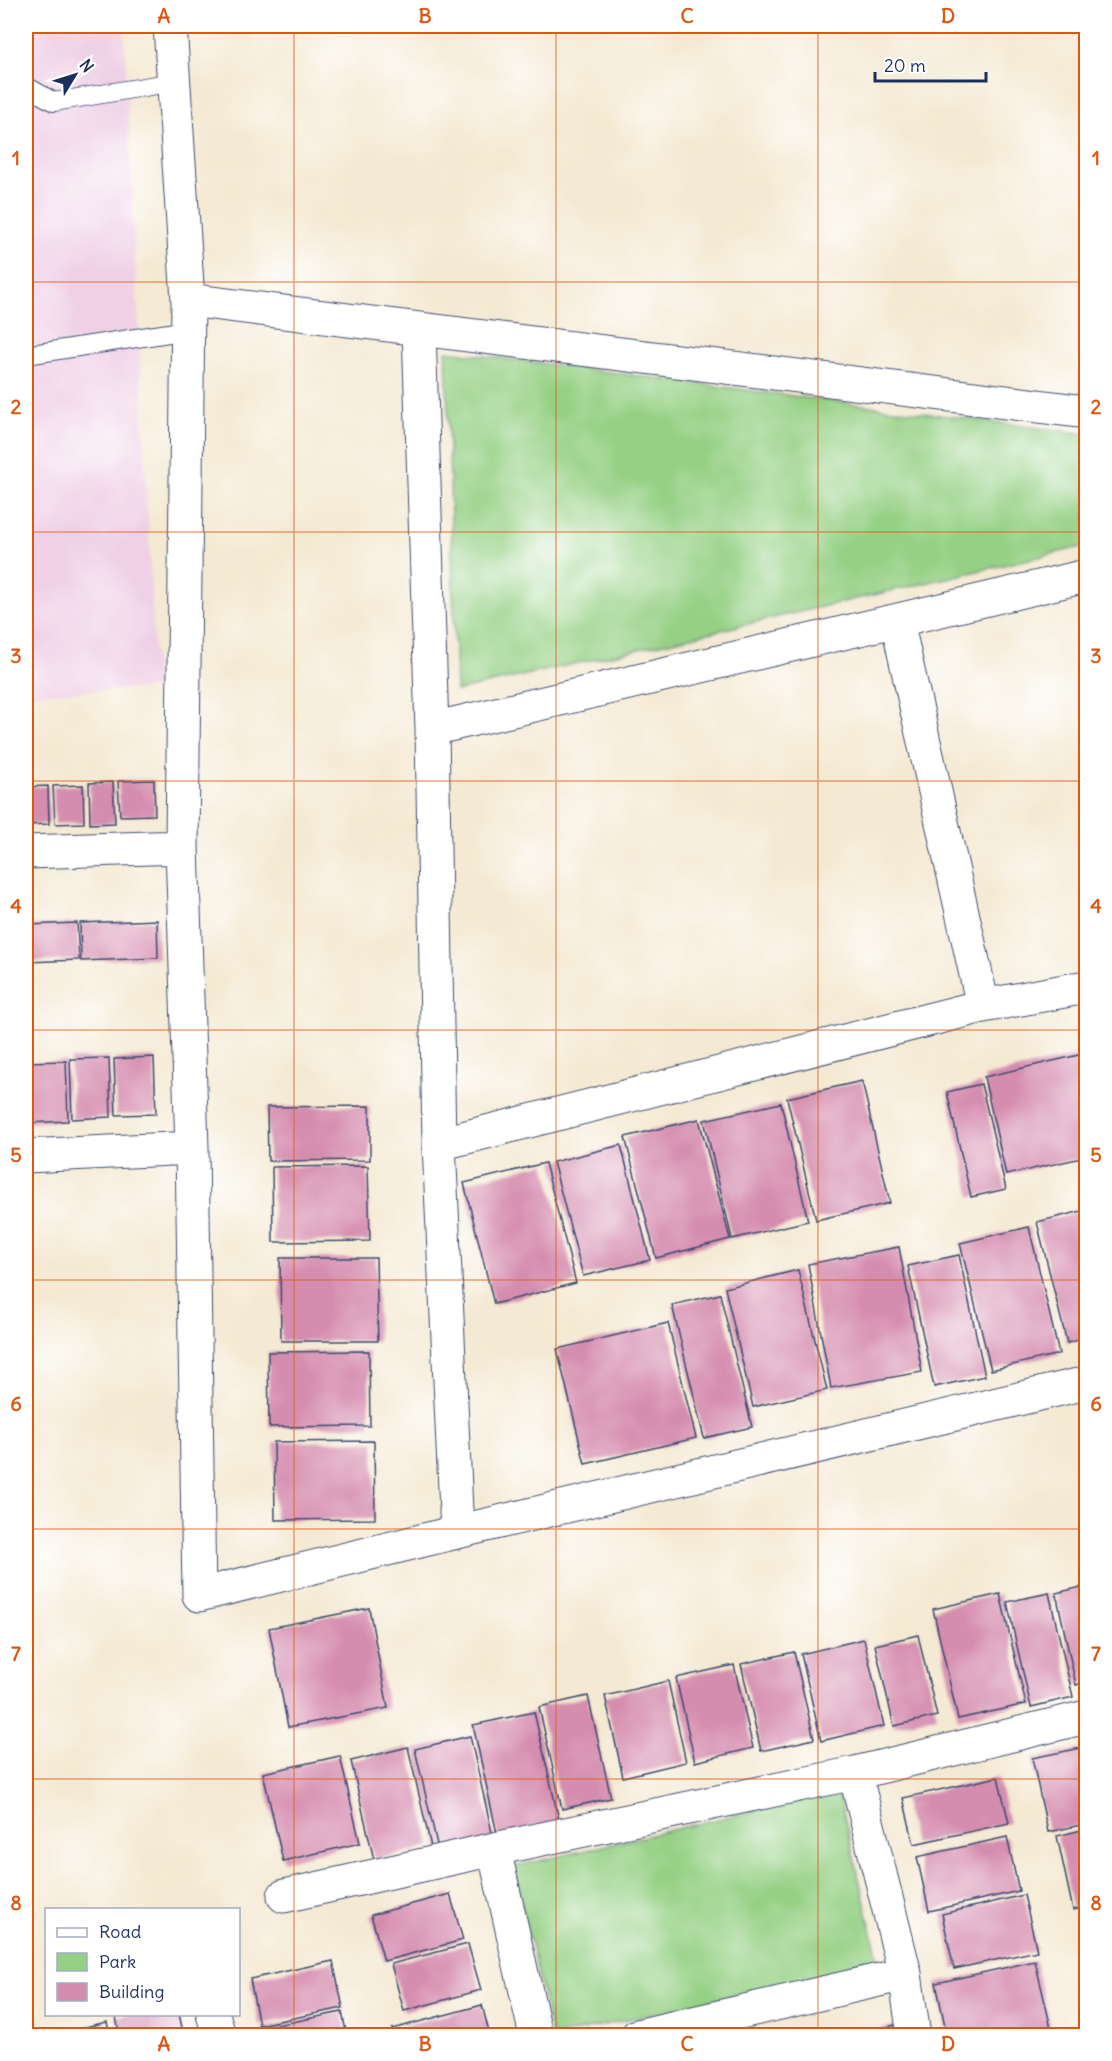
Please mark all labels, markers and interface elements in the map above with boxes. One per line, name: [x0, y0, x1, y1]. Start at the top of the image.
text: A: [158, 3, 171, 28]
text: B: [418, 3, 432, 28]
text: C: [680, 3, 694, 28]
text: D: [941, 3, 955, 28]
north arrow: [45, 45, 105, 105]
scale bar: [875, 45, 986, 83]
text: 20 m: [884, 54, 926, 77]
text: N: [76, 55, 98, 76]
text: 1: [12, 145, 20, 170]
text: 1: [1092, 145, 1100, 170]
text: 2: [11, 394, 22, 419]
text: 2: [1091, 394, 1102, 419]
text: 3: [10, 643, 22, 668]
text: 3: [1090, 643, 1102, 668]
text: 4: [10, 893, 22, 918]
text: 4: [1090, 893, 1102, 918]
text: 5: [10, 1142, 22, 1167]
text: 5: [1090, 1142, 1102, 1167]
text: 6: [10, 1391, 22, 1416]
text: 6: [1090, 1391, 1102, 1416]
text: 7: [11, 1641, 21, 1666]
text: 7: [1091, 1641, 1101, 1666]
text: 8: [10, 1890, 22, 1915]
text: 8: [1090, 1890, 1102, 1915]
legend: [45, 1908, 240, 2016]
text: Road: [99, 1920, 142, 1943]
text: Park: [99, 1950, 136, 1973]
text: Building: [99, 1980, 164, 2003]
text: A: [158, 2031, 171, 2056]
text: B: [418, 2031, 432, 2056]
text: C: [680, 2031, 694, 2056]
text: D: [941, 2031, 955, 2056]

